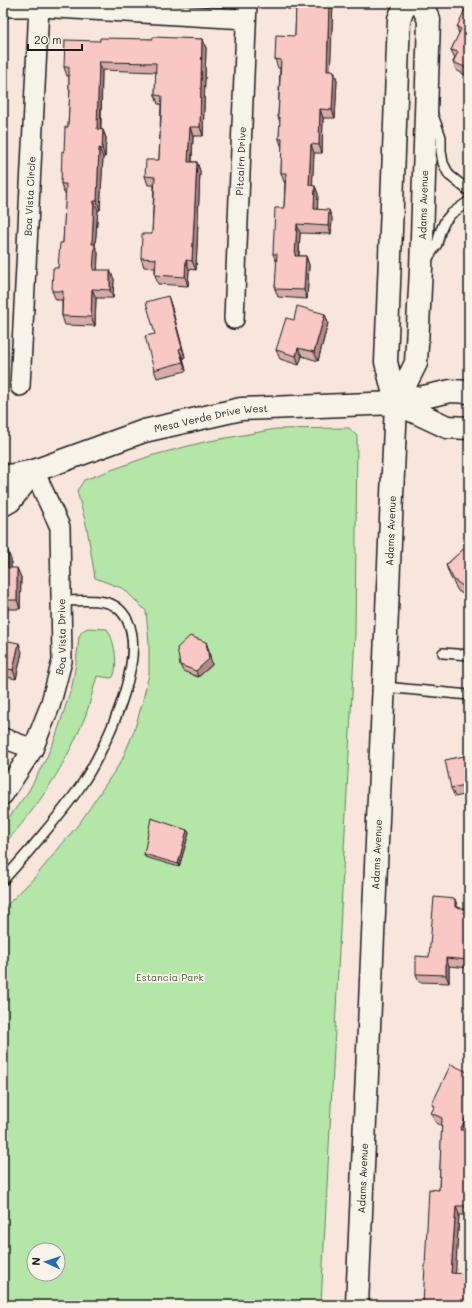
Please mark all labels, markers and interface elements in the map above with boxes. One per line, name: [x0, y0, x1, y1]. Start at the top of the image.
scale bar: [28, 26, 82, 52]
text: 20 m: [34, 31, 62, 47]
street label: Pitcairn Drive: [232, 126, 249, 196]
street label: Boa Vista Circle: [21, 156, 38, 236]
street label: Adams Avenue: [415, 170, 431, 240]
street label: Mesa Verde Drive West: [153, 401, 268, 436]
street label: Adams Avenue: [382, 495, 399, 566]
street label: Boa Vista Drive: [52, 598, 69, 676]
street label: Adams Avenue: [368, 819, 385, 890]
park label: Estancia Park: [136, 970, 204, 984]
street label: Adams Avenue: [354, 1143, 371, 1213]
north arrow: [26, 1242, 66, 1282]
text: N: [28, 1257, 43, 1266]

